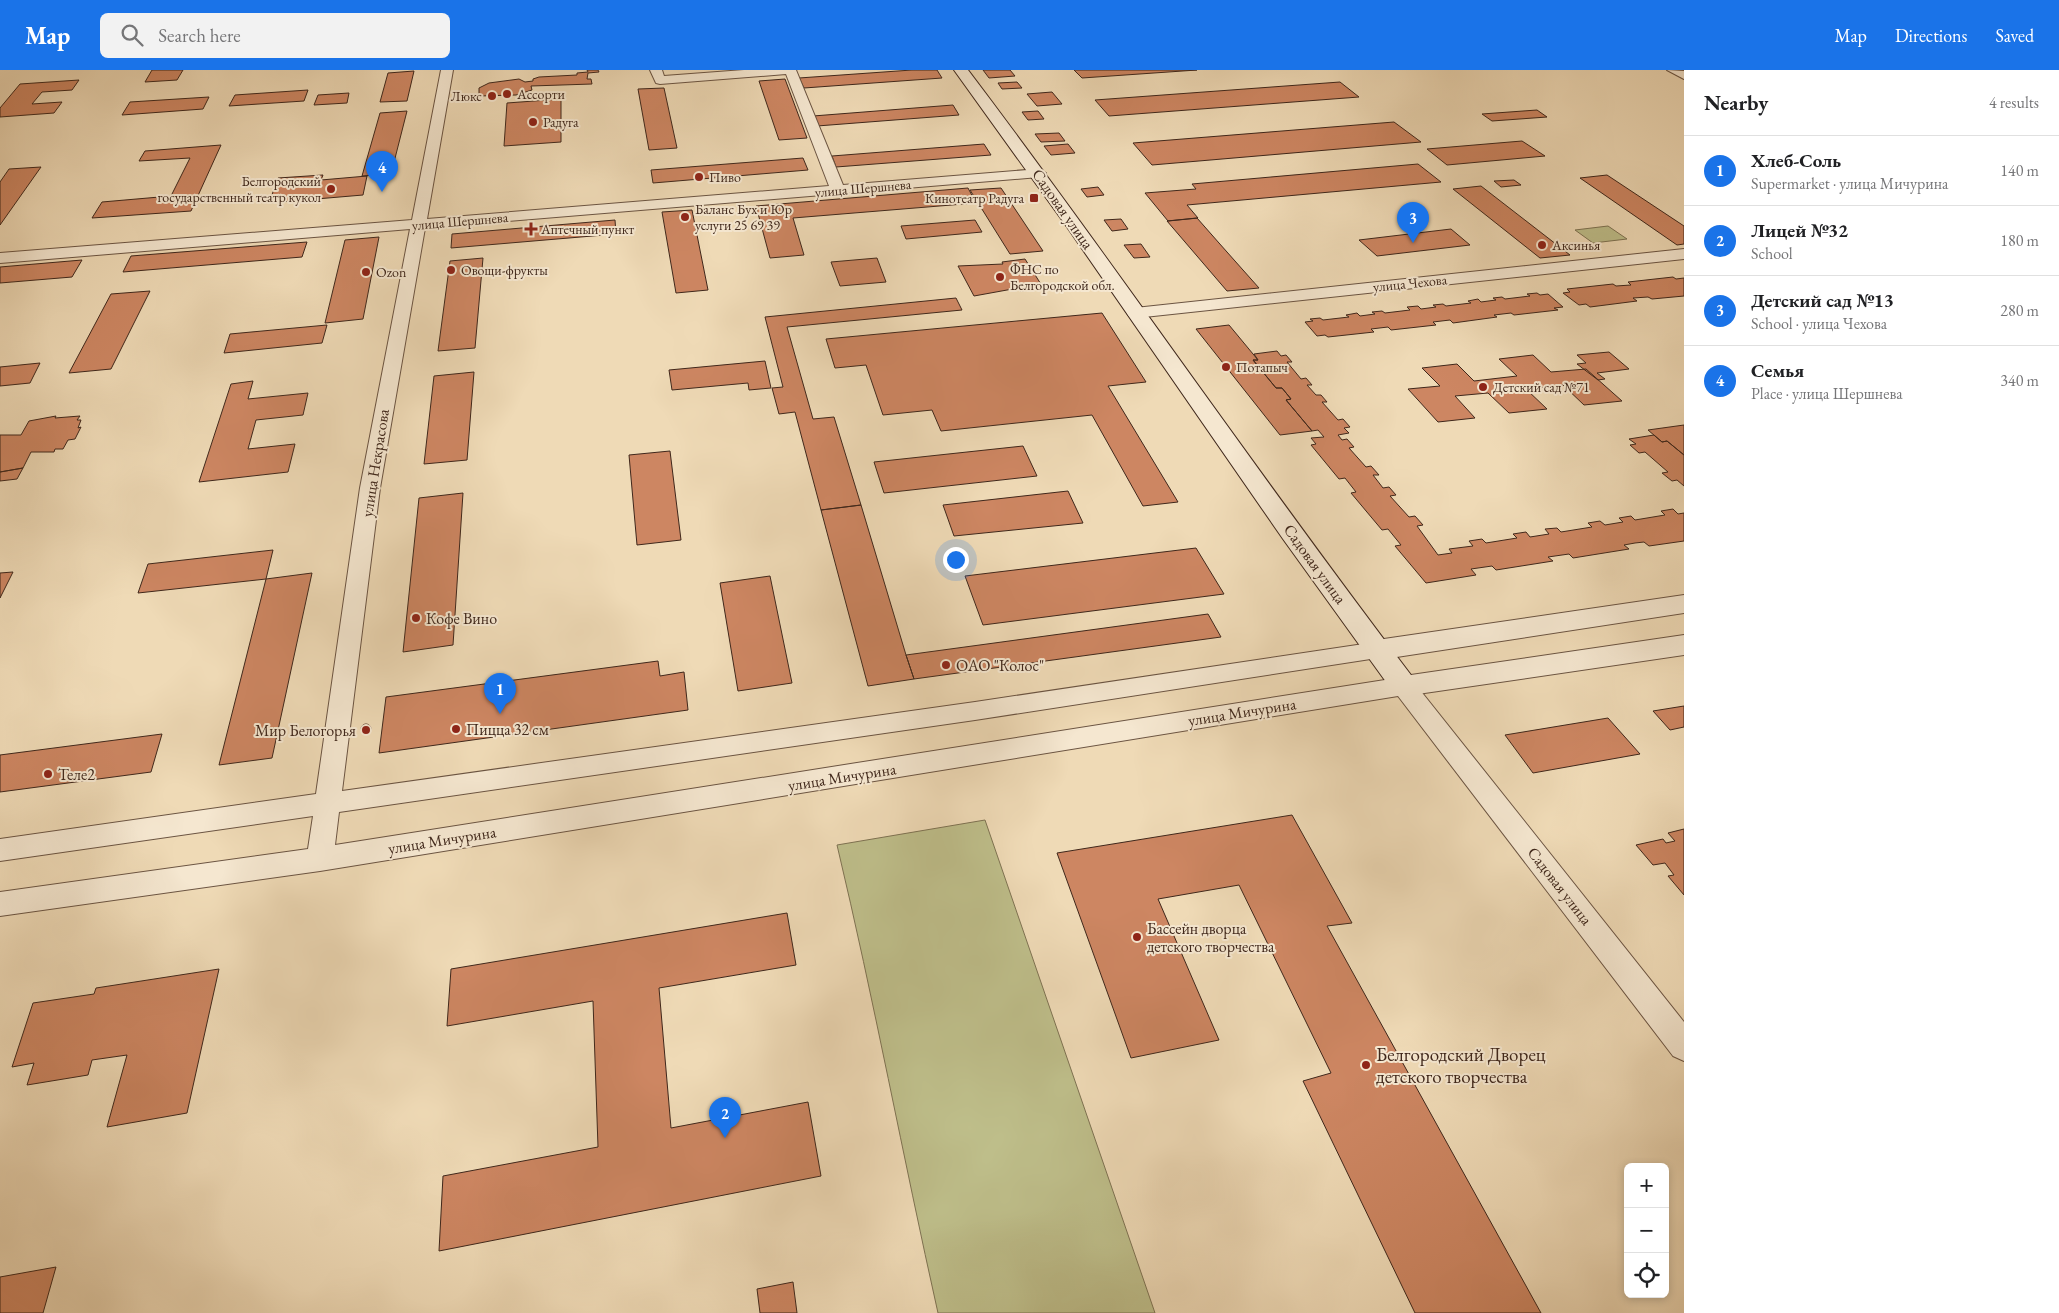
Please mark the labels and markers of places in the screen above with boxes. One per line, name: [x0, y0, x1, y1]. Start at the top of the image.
place label: Ассорти: [516, 85, 565, 103]
place label: Люкс: [451, 87, 482, 105]
marker: Ассорти: [501, 88, 513, 100]
marker: Люкс: [486, 90, 498, 102]
place label: Радуга: [543, 113, 579, 131]
marker: Радуга: [527, 116, 539, 128]
pin: 4: [366, 151, 398, 192]
place label: Пиво: [709, 168, 741, 186]
marker: Пиво: [693, 171, 705, 183]
place label: Белгородский государственный театр кукол: [157, 172, 322, 206]
marker: Белгородский государственный театр кукол: [325, 183, 337, 195]
place label: Кинотеатр Радуга: [925, 189, 1024, 207]
marker: Кинотеатр Радуга: [1028, 192, 1040, 204]
place label: Баланс Бух и Юр услуги 25 69 39: [695, 200, 792, 234]
pin: 3: [1397, 202, 1429, 243]
marker: Баланс Бух и Юр услуги 25 69 39: [679, 211, 691, 223]
place label: Аптечный пункт: [540, 220, 634, 238]
marker: Аптечный пункт: [525, 223, 537, 235]
place label: Аксинья: [1551, 236, 1600, 254]
marker: Аксинья: [1536, 239, 1548, 251]
place label: ФНС по Белгородской обл.: [1010, 260, 1115, 294]
place label: Овощи-фрукты: [461, 261, 548, 279]
place label: Ozon: [376, 263, 407, 281]
marker: Овощи-фрукты: [445, 264, 457, 276]
marker: Ozon: [360, 266, 372, 278]
marker: ФНС по Белгородской обл.: [994, 271, 1006, 283]
place label: Потапыч: [1236, 358, 1288, 376]
marker: Потапыч: [1220, 361, 1232, 373]
place label: Детский сад №71: [1493, 378, 1590, 396]
marker: Детский сад №71: [1477, 381, 1489, 393]
place label: Кофе Вино: [426, 608, 497, 629]
marker: Кофе Вино: [410, 612, 422, 624]
place label: ОАО "Колос": [956, 655, 1044, 676]
marker: ОАО "Колос": [940, 659, 952, 671]
pin: 1: [484, 673, 516, 714]
place label: Пицца 32 см: [466, 719, 549, 740]
place label: Мир Белогорья: [255, 720, 356, 741]
marker: Пицца 32 см: [450, 723, 462, 735]
marker: Мир Белогорья: [360, 724, 372, 736]
place label: Теле2: [58, 764, 95, 785]
marker: Теле2: [42, 768, 54, 780]
place label: Бассейн дворца детского творчества: [1147, 918, 1275, 957]
marker: Бассейн дворца детского творчества: [1131, 931, 1143, 943]
place label: Белгородский Дворец детского творчества: [1376, 1042, 1546, 1089]
marker: Белгородский Дворец детского творчества: [1360, 1059, 1372, 1071]
pin: 2: [709, 1097, 741, 1138]

